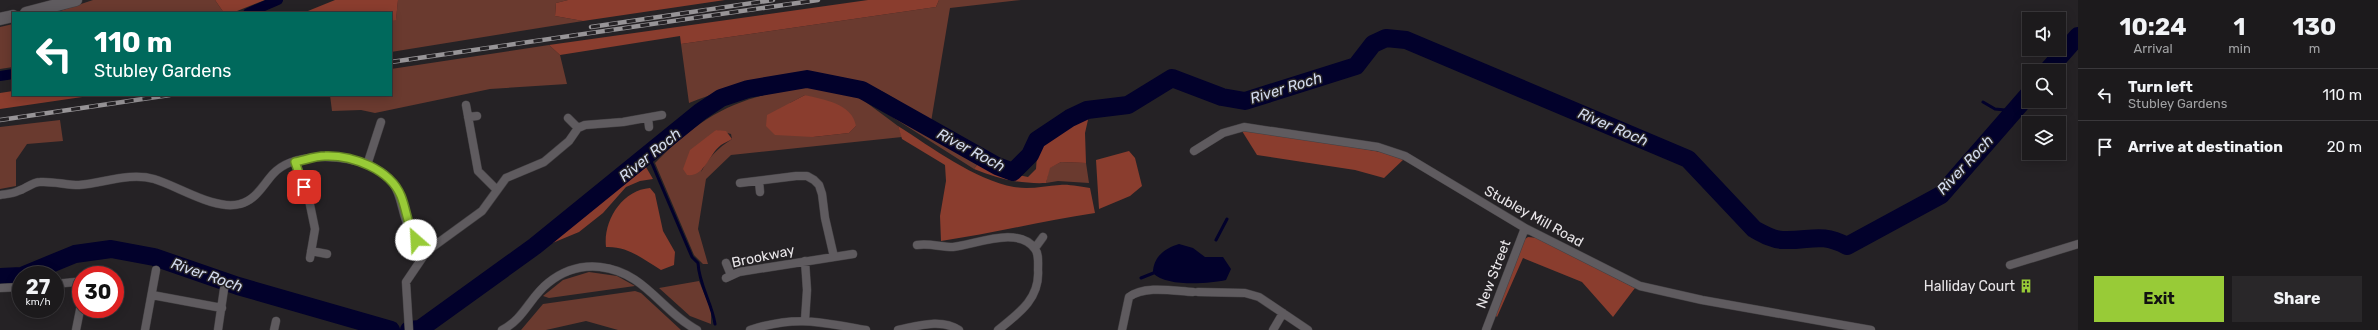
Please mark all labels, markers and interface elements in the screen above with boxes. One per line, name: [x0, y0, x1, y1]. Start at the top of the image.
map controls: [2022, 12, 2066, 160]
button: sound: [2022, 12, 2066, 56]
text: 10:24: [2120, 13, 2187, 41]
text: 1: [2234, 13, 2246, 41]
text: 130: [2292, 13, 2336, 41]
text: 110 m: [94, 26, 172, 59]
icon: left: [28, 28, 80, 80]
text: Arrival: [2134, 41, 2173, 56]
text: min: [2228, 41, 2251, 56]
text: m: [2309, 41, 2320, 56]
text: Stubley Gardens: [94, 60, 231, 82]
button: search: [2022, 64, 2066, 108]
water label: River Roch: [1248, 68, 1324, 108]
text: Turn left: [2128, 78, 2193, 96]
icon: left: [2094, 84, 2116, 106]
text: 110 m: [2323, 86, 2362, 104]
text: Stubley Gardens: [2128, 96, 2227, 111]
water label: River Roch: [1575, 104, 1651, 150]
button: layers: [2022, 116, 2066, 160]
water label: River Roch: [615, 124, 685, 186]
water label: River Roch: [934, 125, 1008, 175]
water label: River Roch: [1933, 132, 1997, 198]
icon: arrive: [2094, 136, 2116, 158]
text: Arrive at destination: [2128, 138, 2283, 156]
text: 20 m: [2327, 138, 2362, 156]
pin: [287, 170, 321, 204]
icon: arrive: [293, 176, 315, 198]
street label: Stubley Mill Road: [1481, 182, 1586, 251]
position arrow: [395, 219, 437, 261]
street label: New Street: [1473, 237, 1515, 311]
street label: Brookway: [730, 241, 797, 271]
water label: River Roch: [169, 254, 245, 296]
speed limit sign: 30: [72, 266, 124, 318]
text: 27: [26, 275, 50, 299]
button: Exit: [2094, 276, 2224, 322]
button: Share: [2232, 276, 2362, 322]
place label: Halliday Court: [1924, 278, 2016, 295]
building icon: Halliday Court: [2018, 278, 2034, 294]
text: km/h: [26, 296, 50, 308]

